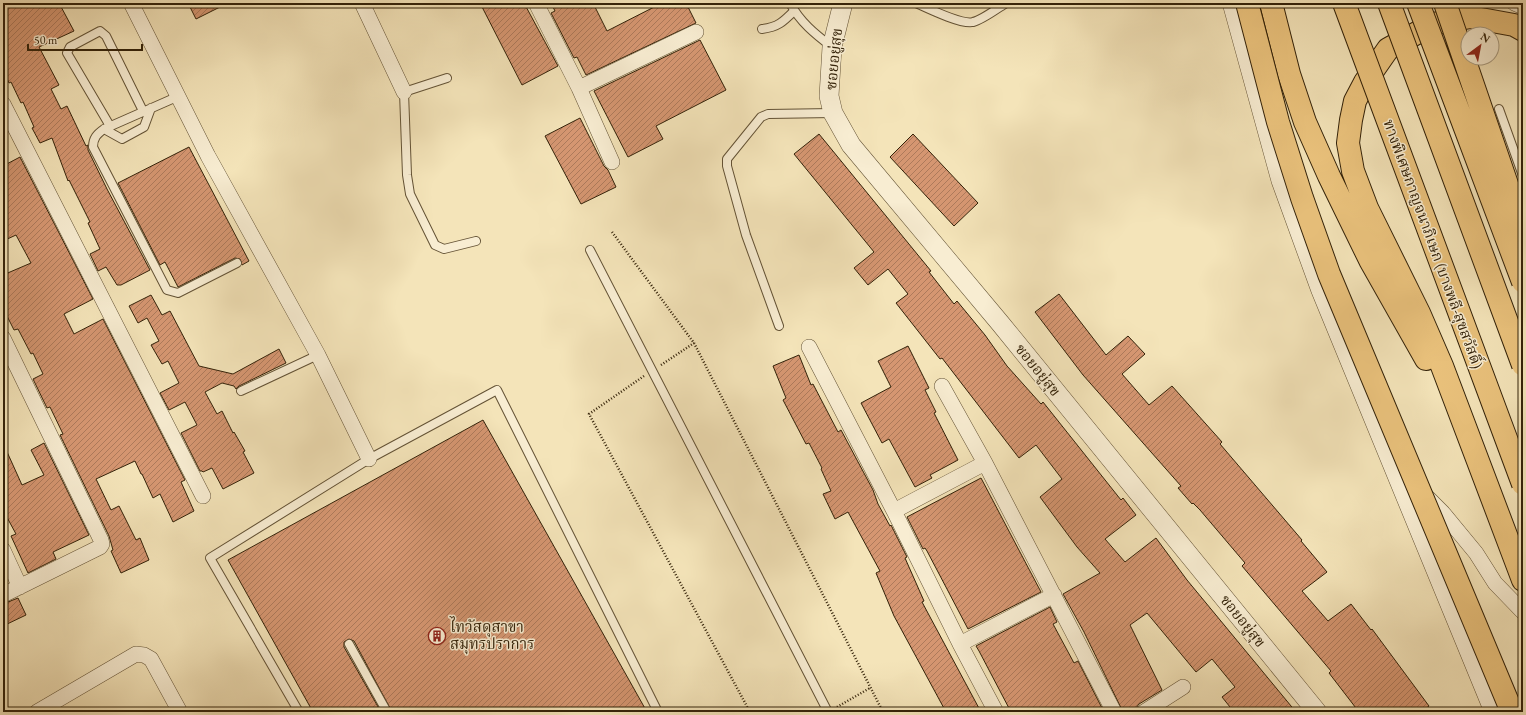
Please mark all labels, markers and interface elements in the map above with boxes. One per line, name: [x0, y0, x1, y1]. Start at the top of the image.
scale bar: [28, 26, 142, 52]
north arrow: [1460, 26, 1500, 66]
street label: ซอยอยู่สุข: [821, 27, 848, 91]
text: N: [1478, 29, 1493, 46]
text: 50 m: [34, 32, 58, 48]
street label: ทางพิเศษกาญจนาภิเษก (บางพลี-สุขสวัสดิ์): [1378, 116, 1488, 372]
street label: ซอยอยู่สุข: [1010, 340, 1065, 401]
street label: ซอยอยู่สุข: [1215, 591, 1270, 652]
place label: ไทวัสดุสาขา สมุทรปราการ: [449, 616, 535, 655]
building icon: ไทวัสดุสาขา สมุทรปราการ: [427, 626, 447, 646]

